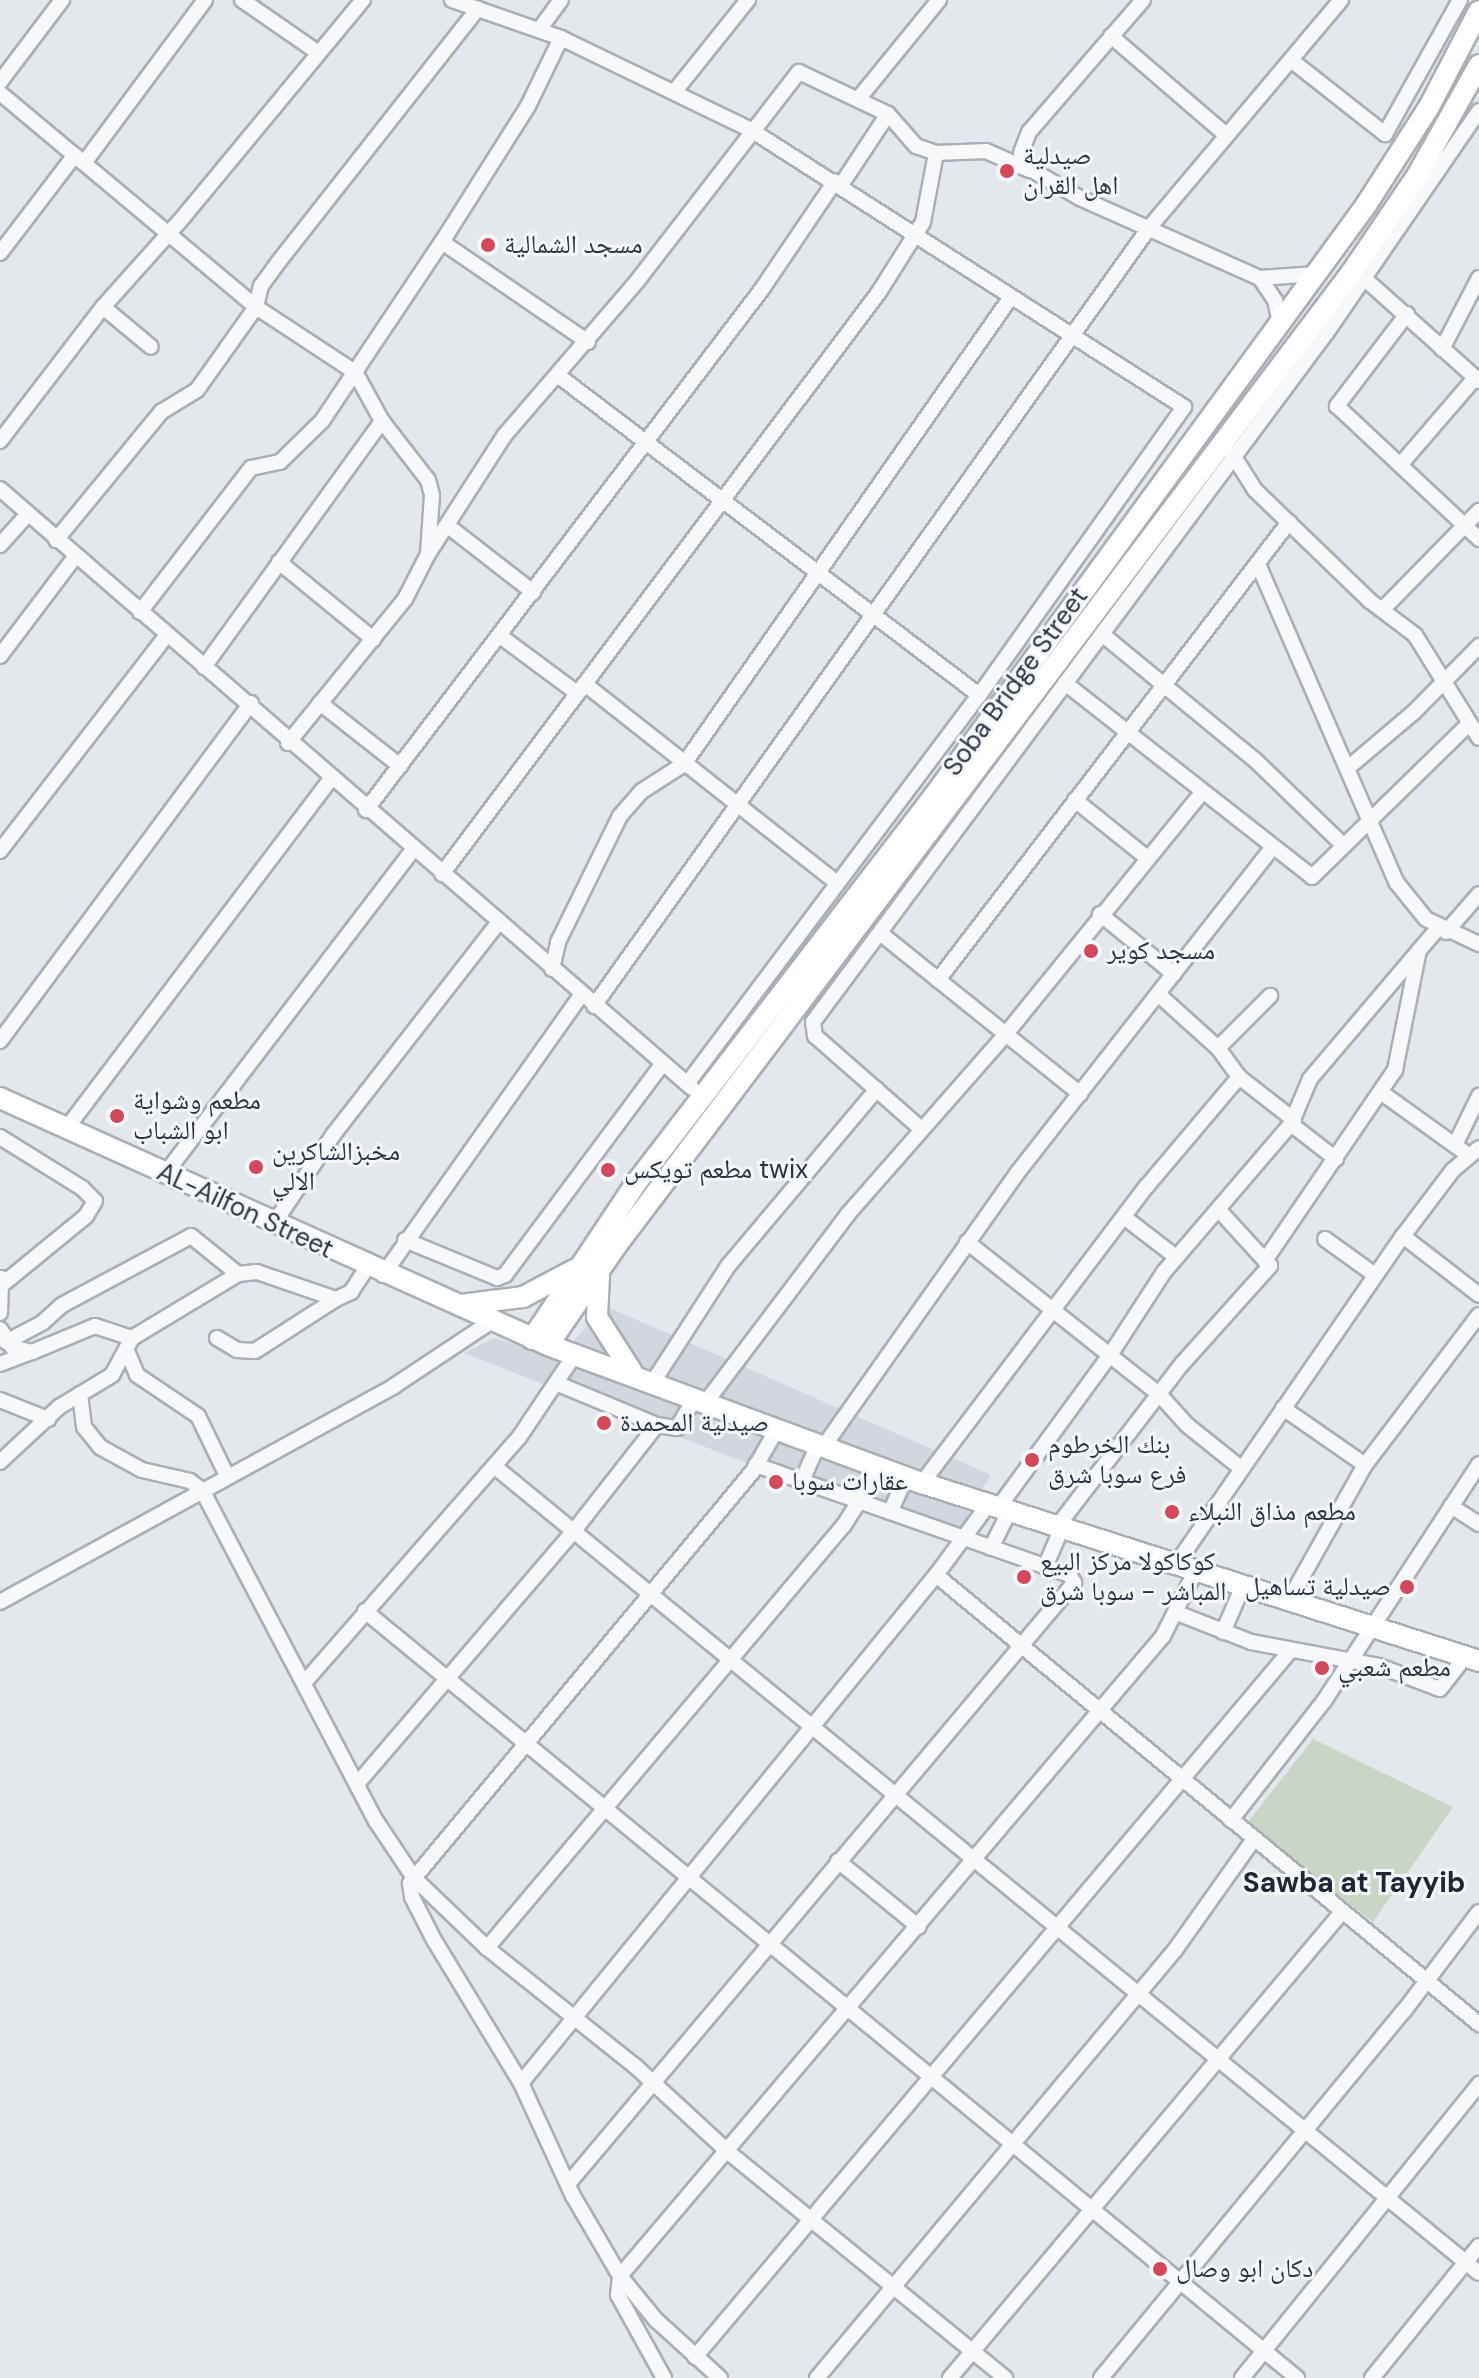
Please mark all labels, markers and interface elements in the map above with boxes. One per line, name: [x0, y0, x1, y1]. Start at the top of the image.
place label: صيدلية اهل القران: [1023, 140, 1118, 202]
marker: صيدلية اهل القران: [998, 162, 1016, 180]
place label: مسجد الشمالية: [504, 229, 643, 261]
marker: مسجد الشمالية: [479, 236, 497, 254]
street label: Soba Bridge Street: [937, 582, 1095, 782]
place label: مسجد كوير: [1107, 935, 1215, 967]
marker: مسجد كوير: [1082, 942, 1100, 960]
place label: مطعم وشواية ابو الشباب: [133, 1085, 261, 1146]
marker: مطعم وشواية ابو الشباب: [108, 1107, 126, 1125]
place label: مخبزالشاكرين الالي: [272, 1136, 400, 1198]
place label: مطعم تويكس twix: [624, 1154, 808, 1186]
street label: AL-Ailfon Street: [152, 1156, 338, 1266]
marker: مخبزالشاكرين الالي: [247, 1158, 265, 1176]
marker: مطعم تويكس twix: [599, 1161, 617, 1179]
place label: صيدلية المحمدة: [620, 1407, 769, 1439]
marker: صيدلية المحمدة: [595, 1414, 613, 1432]
place label: بنك الخرطوم فرع سوبا شرق: [1048, 1429, 1186, 1490]
marker: بنك الخرطوم فرع سوبا شرق: [1023, 1451, 1041, 1469]
place label: عقارات سوبا: [792, 1466, 908, 1498]
marker: عقارات سوبا: [767, 1473, 785, 1491]
place label: مطعم مذاق النبلاء: [1188, 1496, 1356, 1528]
marker: مطعم مذاق النبلاء: [1163, 1503, 1181, 1521]
place label: كوكاكولا مركز البيع المباشر - سوبا شرق: [1040, 1546, 1226, 1608]
marker: كوكاكولا مركز البيع المباشر - سوبا شرق: [1015, 1568, 1033, 1586]
place label: صيدلية تساهيل: [1245, 1571, 1391, 1603]
marker: صيدلية تساهيل: [1398, 1578, 1416, 1596]
place label: مطعم شعبي: [1338, 1652, 1451, 1684]
marker: مطعم شعبي: [1313, 1659, 1331, 1677]
district label: Sawba at Tayyib: [1243, 1866, 1465, 1900]
place label: دكان ابو وصال: [1176, 2253, 1313, 2285]
marker: دكان ابو وصال: [1151, 2260, 1169, 2278]

